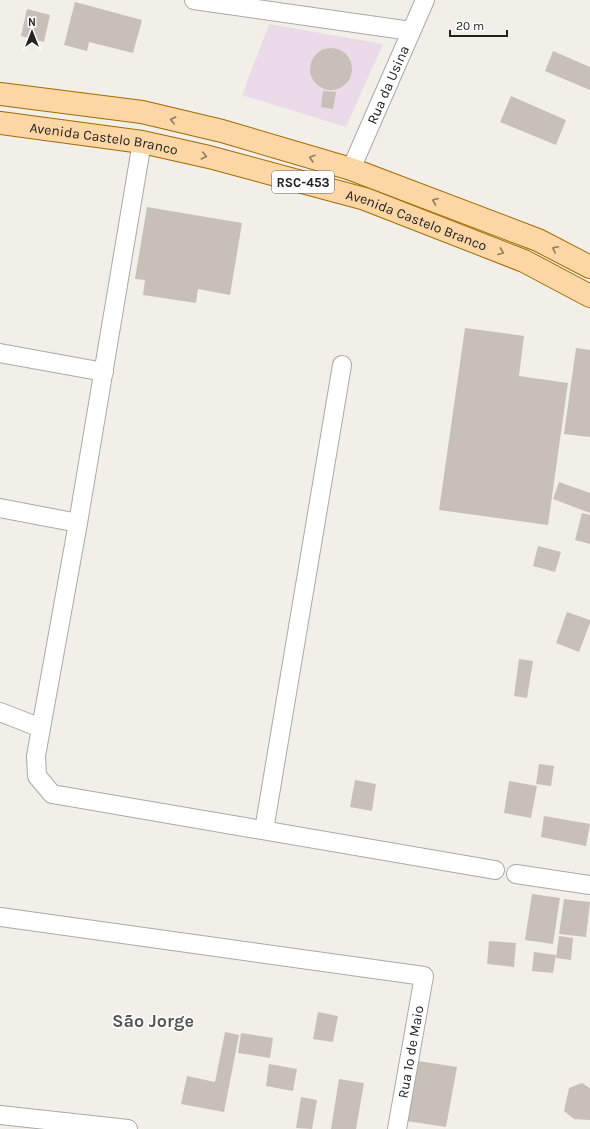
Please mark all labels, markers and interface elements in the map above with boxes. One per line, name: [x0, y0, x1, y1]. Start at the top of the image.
north arrow: [12, 12, 52, 52]
scale bar: [450, 12, 507, 38]
text: N: [28, 16, 36, 29]
text: 20 m: [456, 19, 484, 33]
street label: Rua da Usina: [363, 43, 413, 127]
one-way arrow: [170, 116, 176, 124]
street label: Avenida Castelo Branco: [29, 119, 180, 158]
one-way arrow: [201, 152, 207, 160]
one-way arrow: [309, 154, 316, 163]
road number: RSC-453: [272, 171, 334, 193]
street label: Avenida Castelo Branco: [344, 186, 490, 254]
one-way arrow: [431, 197, 438, 205]
one-way arrow: [552, 246, 560, 253]
one-way arrow: [497, 247, 504, 255]
street label: Rua 1º de Maio: [394, 1004, 428, 1100]
district label: São Jorge: [112, 1010, 194, 1032]

